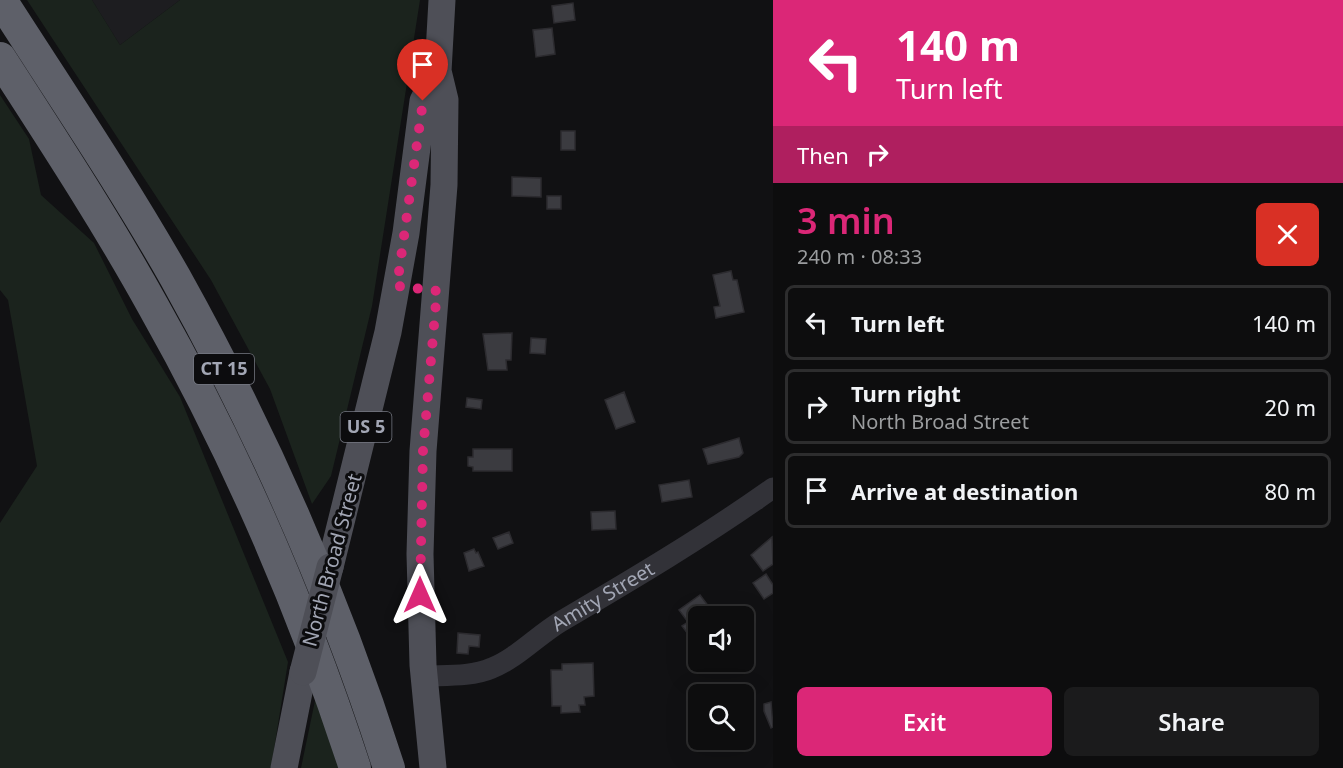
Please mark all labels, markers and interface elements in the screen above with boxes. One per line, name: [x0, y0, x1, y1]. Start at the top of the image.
text: 140 m: [896, 16, 1020, 73]
icon: left: [797, 24, 875, 102]
pin: [397, 39, 448, 101]
icon: arrive: [406, 48, 439, 81]
text: Turn left: [896, 70, 1002, 107]
icon: right: [861, 138, 894, 171]
text: Then: [797, 140, 849, 170]
text: 3 min: [797, 196, 895, 245]
button: close: [1256, 203, 1319, 266]
text: 240 m · 08:33: [797, 243, 922, 270]
icon: left: [800, 306, 833, 339]
text: Turn left: [851, 308, 945, 338]
text: 140 m: [1252, 308, 1316, 338]
road number: CT 15: [194, 354, 254, 384]
text: Turn right: [851, 378, 961, 408]
icon: right: [800, 390, 833, 423]
text: 20 m: [1265, 392, 1316, 422]
text: North Broad Street: [851, 408, 1029, 435]
road number: US 5: [340, 412, 392, 442]
street label: North Broad Street: [295, 470, 368, 649]
icon: arrive: [800, 474, 833, 507]
text: Arrive at destination: [851, 476, 1078, 506]
text: 80 m: [1265, 476, 1316, 506]
street label: Amity Street: [546, 555, 659, 637]
position arrow: [388, 563, 452, 627]
map controls: [688, 606, 754, 750]
button: sound: [688, 606, 754, 672]
button: search: [688, 684, 754, 750]
button: Exit: [797, 687, 1052, 756]
button: Share: [1064, 687, 1319, 756]

